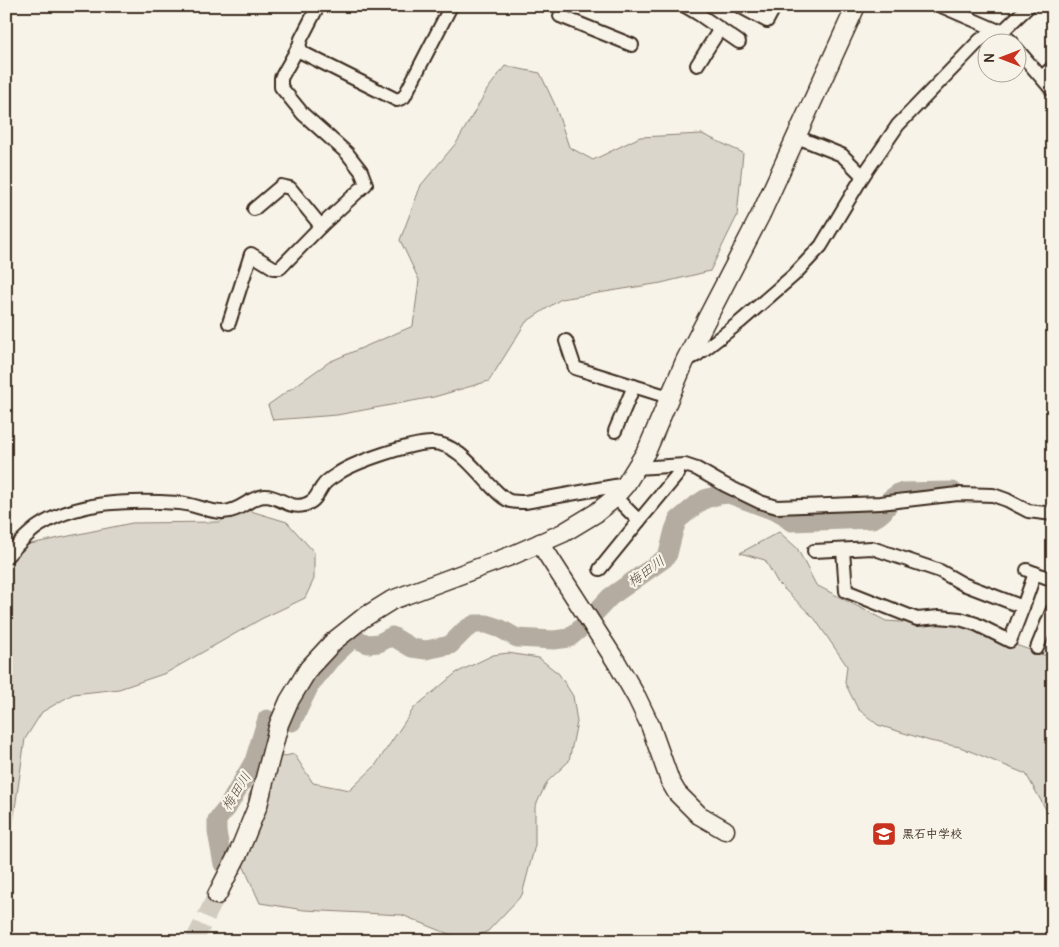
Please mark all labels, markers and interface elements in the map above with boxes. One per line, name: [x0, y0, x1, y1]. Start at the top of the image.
north arrow: [976, 32, 1026, 82]
text: N: [980, 53, 998, 63]
water label: 梅田川: [624, 551, 668, 591]
water label: 梅田川: [217, 768, 255, 814]
school or university icon: 黒石中学校: [871, 821, 897, 847]
place label: 黒石中学校: [902, 826, 962, 841]

